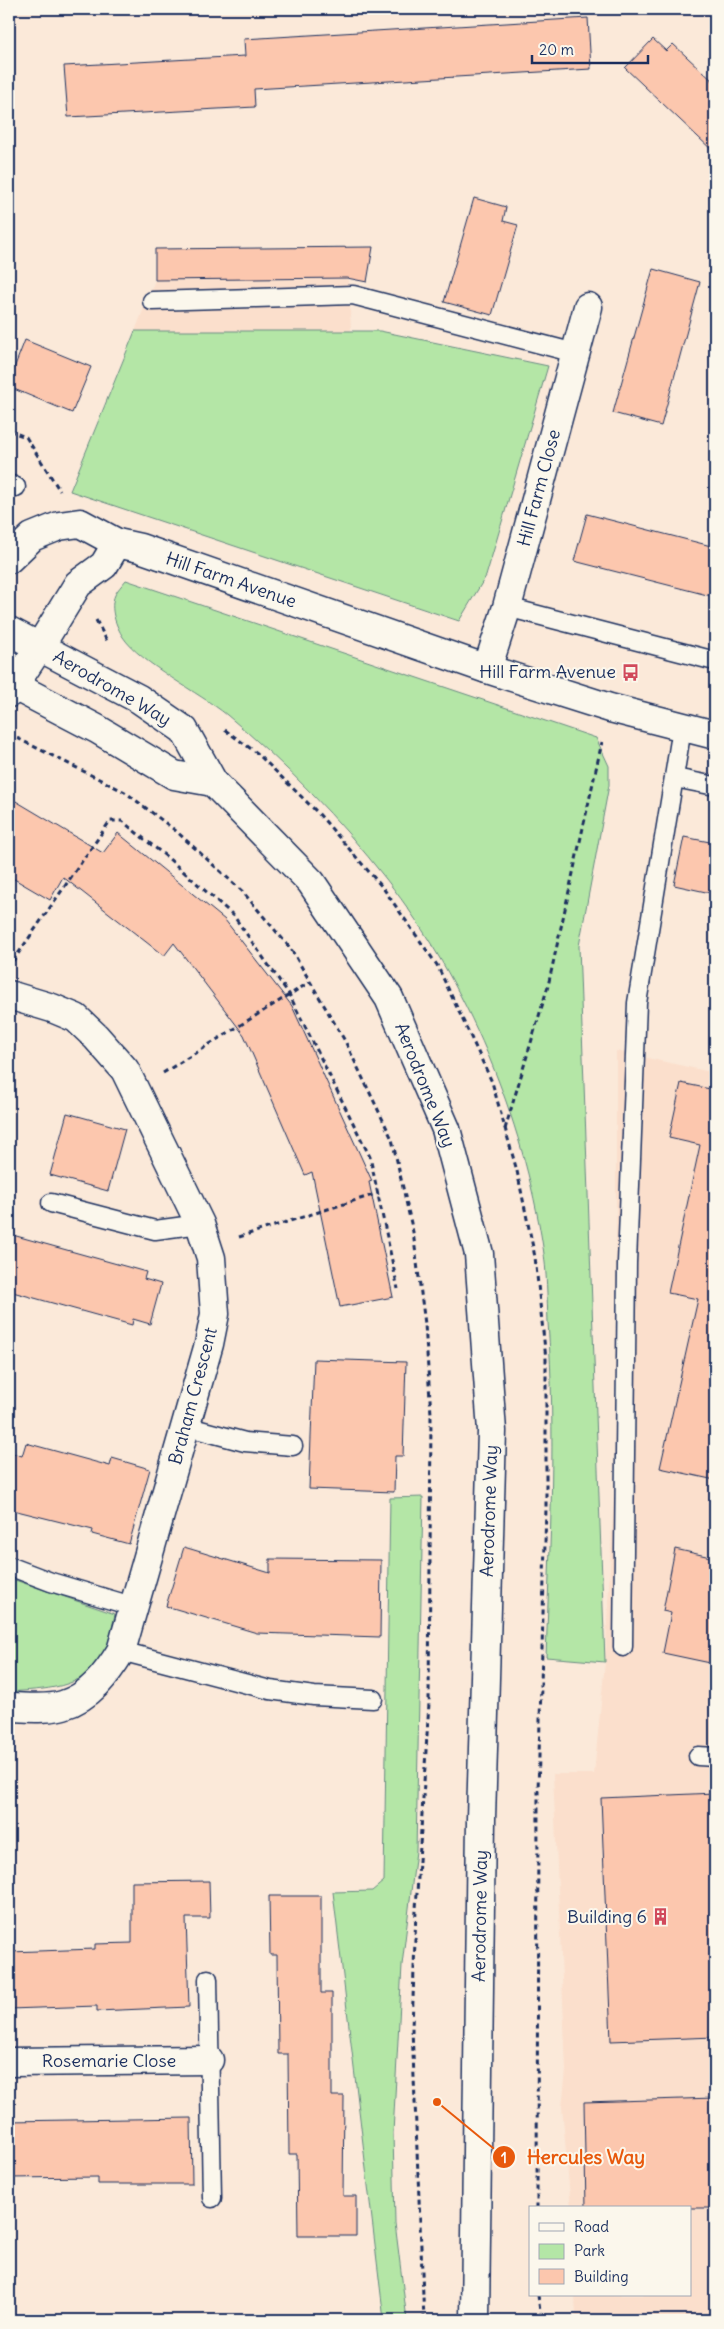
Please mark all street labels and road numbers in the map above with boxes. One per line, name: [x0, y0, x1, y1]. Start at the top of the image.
street label: Hill Farm Close: [512, 427, 565, 549]
street label: Hill Farm Avenue: [163, 546, 300, 613]
street label: Aerodrome Way: [49, 645, 175, 731]
street label: Aerodrome Way: [390, 1019, 461, 1150]
street label: Braham Crescent: [163, 1325, 222, 1467]
street label: Aerodrome Way: [475, 1444, 502, 1578]
street label: Aerodrome Way: [467, 1850, 492, 1982]
street label: Rosemarie Close: [42, 2049, 176, 2072]

